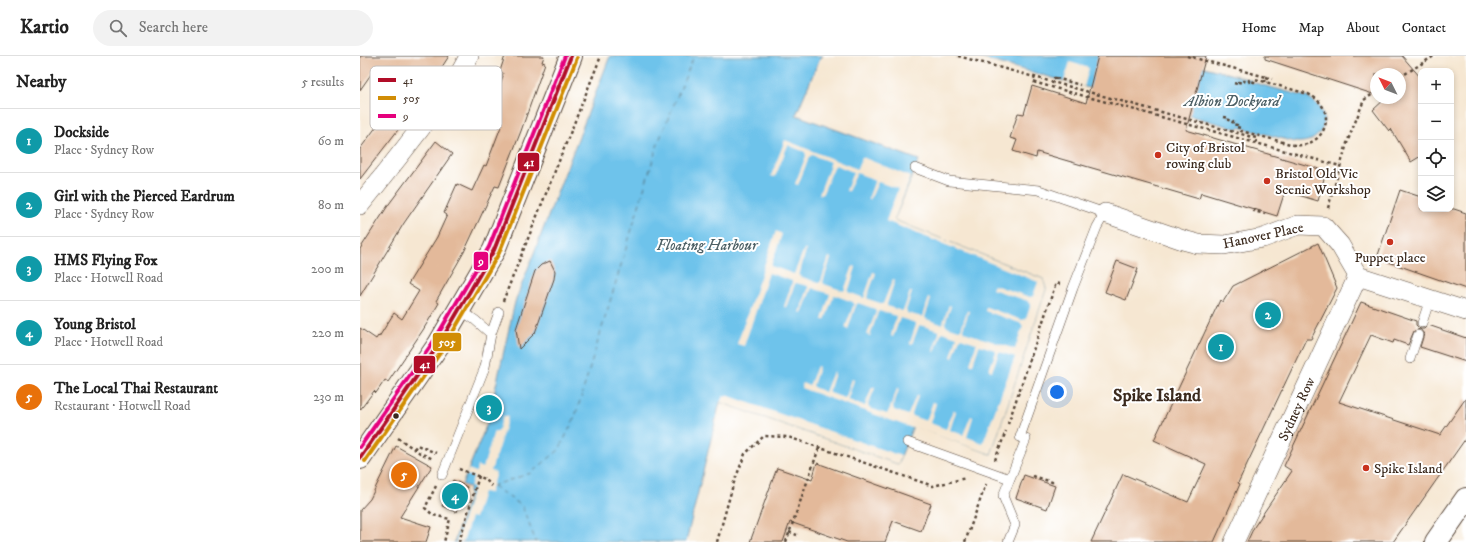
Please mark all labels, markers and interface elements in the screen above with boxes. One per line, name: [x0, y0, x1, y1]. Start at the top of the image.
search box: [93, 10, 373, 46]
text: Kartio: [20, 16, 69, 39]
icon: search: [107, 17, 129, 39]
text: Search here: [139, 18, 208, 37]
text: Home: [1242, 19, 1276, 37]
text: Map: [1298, 19, 1324, 37]
text: About: [1346, 19, 1380, 37]
text: Contact: [1402, 19, 1446, 37]
legend: [370, 66, 502, 130]
north arrow: [1370, 68, 1406, 104]
map controls: [1418, 68, 1454, 212]
button: +: [1418, 68, 1454, 104]
text: Nearby: [16, 71, 66, 93]
text: 5 results: [302, 74, 344, 90]
text: 41: [403, 74, 413, 88]
text: 505: [403, 92, 420, 106]
water label: Albion Dockyard: [1182, 92, 1283, 111]
button: −: [1418, 104, 1454, 140]
text: 9: [402, 110, 409, 124]
text: Dockside: [54, 123, 109, 142]
text: 1: [27, 133, 31, 149]
text: 60 m: [318, 133, 344, 149]
place label: City of Bristol rowing club: [1166, 139, 1246, 173]
button: locate: [1418, 140, 1454, 176]
text: Place · Sydney Row: [54, 142, 154, 158]
marker: City of Bristol rowing club: [1153, 150, 1163, 160]
line badge: 41: [517, 152, 540, 172]
text: 41: [523, 156, 534, 170]
place label: Bristol Old Vic Scenic Workshop: [1275, 165, 1371, 199]
marker: Bristol Old Vic Scenic Workshop: [1262, 176, 1272, 186]
button: layers: [1418, 176, 1454, 212]
text: Girl with the Pierced Eardrum: [54, 187, 235, 206]
text: 2: [26, 197, 32, 213]
text: 80 m: [318, 197, 344, 213]
text: Place · Sydney Row: [54, 206, 154, 222]
street label: Hanover Place: [1221, 219, 1305, 253]
water label: Floating Harbour: [657, 236, 759, 255]
marker: Puppet place: [1385, 237, 1395, 247]
place label: Puppet place: [1354, 249, 1426, 267]
text: HMS Flying Fox: [54, 251, 158, 270]
line badge: 9: [473, 251, 489, 271]
text: 9: [477, 255, 484, 269]
text: 3: [27, 261, 31, 277]
text: 200 m: [311, 261, 344, 277]
text: Place · Hotwell Road: [54, 270, 163, 286]
pin: 2: [1255, 300, 1281, 330]
text: Young Bristol: [54, 315, 136, 334]
text: 4: [25, 325, 33, 341]
text: 220 m: [312, 325, 344, 341]
line badge: 505: [432, 332, 462, 352]
pin: 1: [1208, 332, 1234, 362]
text: Place · Hotwell Road: [54, 334, 163, 350]
text: 505: [438, 336, 456, 350]
line badge: 41: [413, 355, 436, 374]
text: 41: [419, 358, 430, 372]
street label: Sydney Row: [1274, 374, 1320, 444]
text: The Local Thai Restaurant: [54, 379, 218, 398]
your location: [1047, 382, 1067, 402]
district label: Spike Island: [1113, 385, 1202, 407]
text: 5: [26, 389, 32, 405]
text: 230 m: [313, 389, 344, 405]
pin: 3: [476, 393, 502, 423]
text: Restaurant · Hotwell Road: [54, 398, 191, 414]
unlabelled marker: [391, 411, 401, 421]
pin: 5: [391, 460, 417, 490]
place label: Spike Island: [1374, 460, 1442, 478]
marker: Spike Island: [1361, 463, 1371, 473]
pin: 4: [442, 481, 468, 511]

